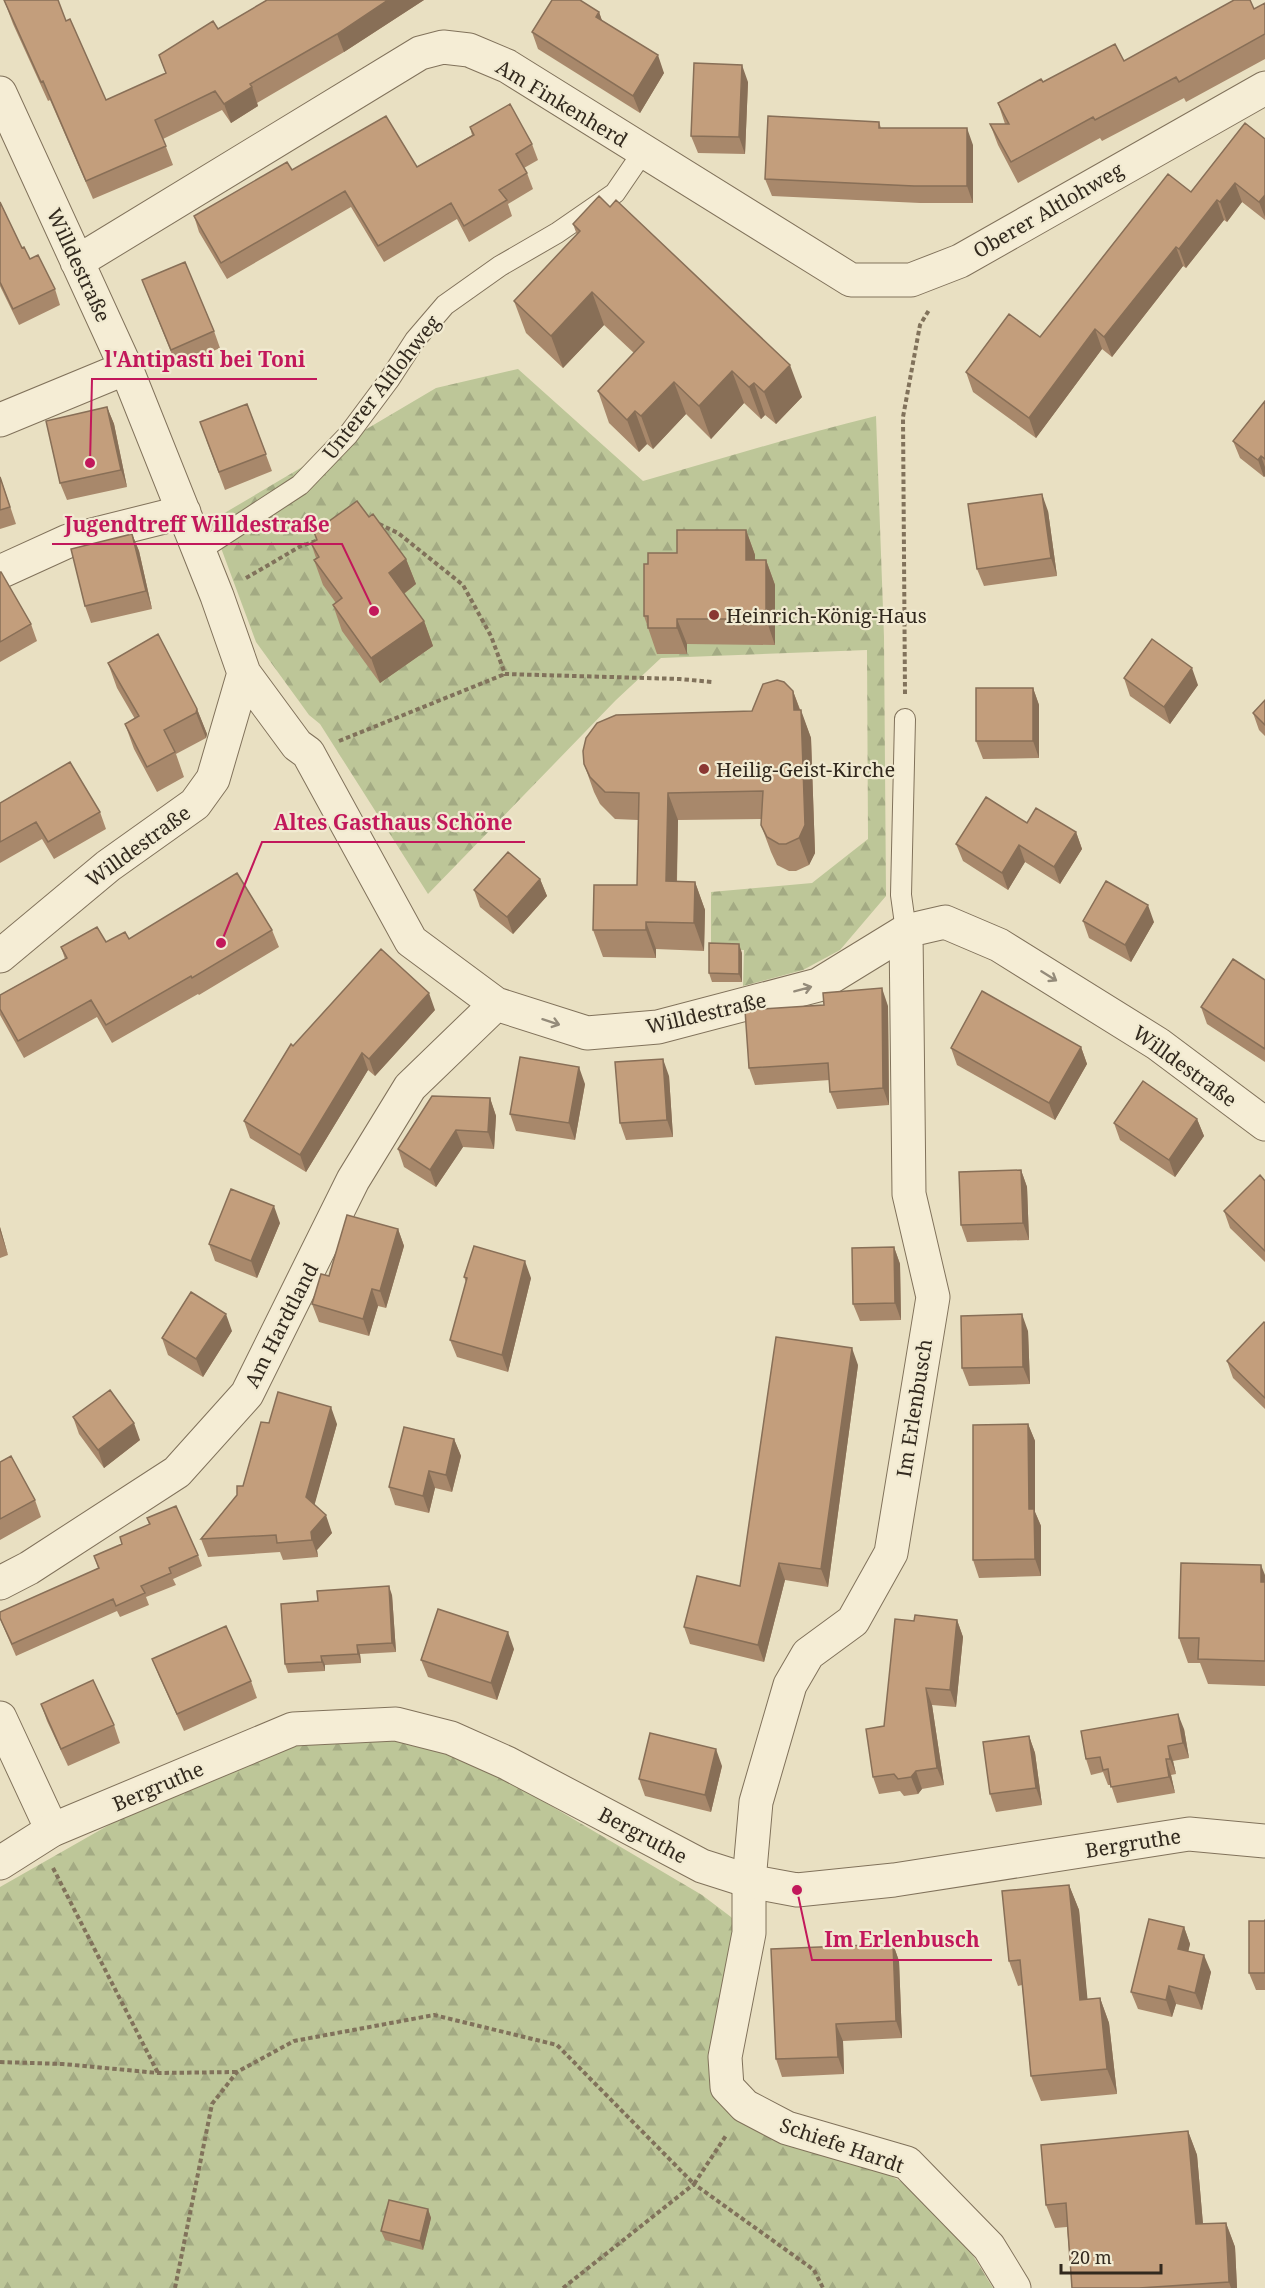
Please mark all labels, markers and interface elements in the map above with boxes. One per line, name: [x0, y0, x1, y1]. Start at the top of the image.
street label: Am Finkenherd: [491, 53, 633, 153]
street label: Oberer Altlohweg: [968, 156, 1128, 264]
street label: Willdestraße: [41, 204, 117, 326]
street label: Unterer Altlohweg: [316, 309, 446, 465]
callout: l'Antipasti bei Toni: [92, 340, 317, 379]
text: l'Antipasti bei Toni: [105, 345, 306, 373]
callout: Jugendtreff Willdestraße: [52, 505, 342, 544]
text: Jugendtreff Willdestraße: [63, 510, 330, 538]
place label: Heinrich-König-Haus: [726, 602, 927, 629]
marker: Heinrich-König-Haus: [707, 608, 721, 622]
place label: Heilig-Geist-Kirche: [716, 756, 895, 783]
marker: Heilig-Geist-Kirche: [697, 762, 711, 776]
street label: Willdestraße: [80, 799, 196, 893]
callout: Altes Gasthaus Schöne: [262, 803, 525, 842]
text: Altes Gasthaus Schöne: [274, 808, 512, 836]
one-way arrow: [1040, 970, 1057, 983]
one-way arrow: [793, 983, 812, 995]
street label: Willdestraße: [643, 986, 769, 1040]
one-way arrow: [541, 1017, 560, 1028]
street label: Willdestraße: [1127, 1019, 1243, 1113]
street label: Am Hardtland: [238, 1258, 324, 1392]
street label: Im Erlenbusch: [890, 1337, 938, 1479]
street label: Bergruthe: [108, 1755, 208, 1817]
street label: Bergruthe: [594, 1800, 692, 1870]
street label: Bergruthe: [1083, 1822, 1183, 1864]
callout: Im Erlenbusch: [812, 1921, 992, 1960]
text: Im Erlenbusch: [824, 1925, 980, 1953]
street label: Schiefe Hardt: [776, 2111, 908, 2179]
scale bar: [1061, 2237, 1162, 2275]
text: 20 m: [1070, 2245, 1112, 2269]

